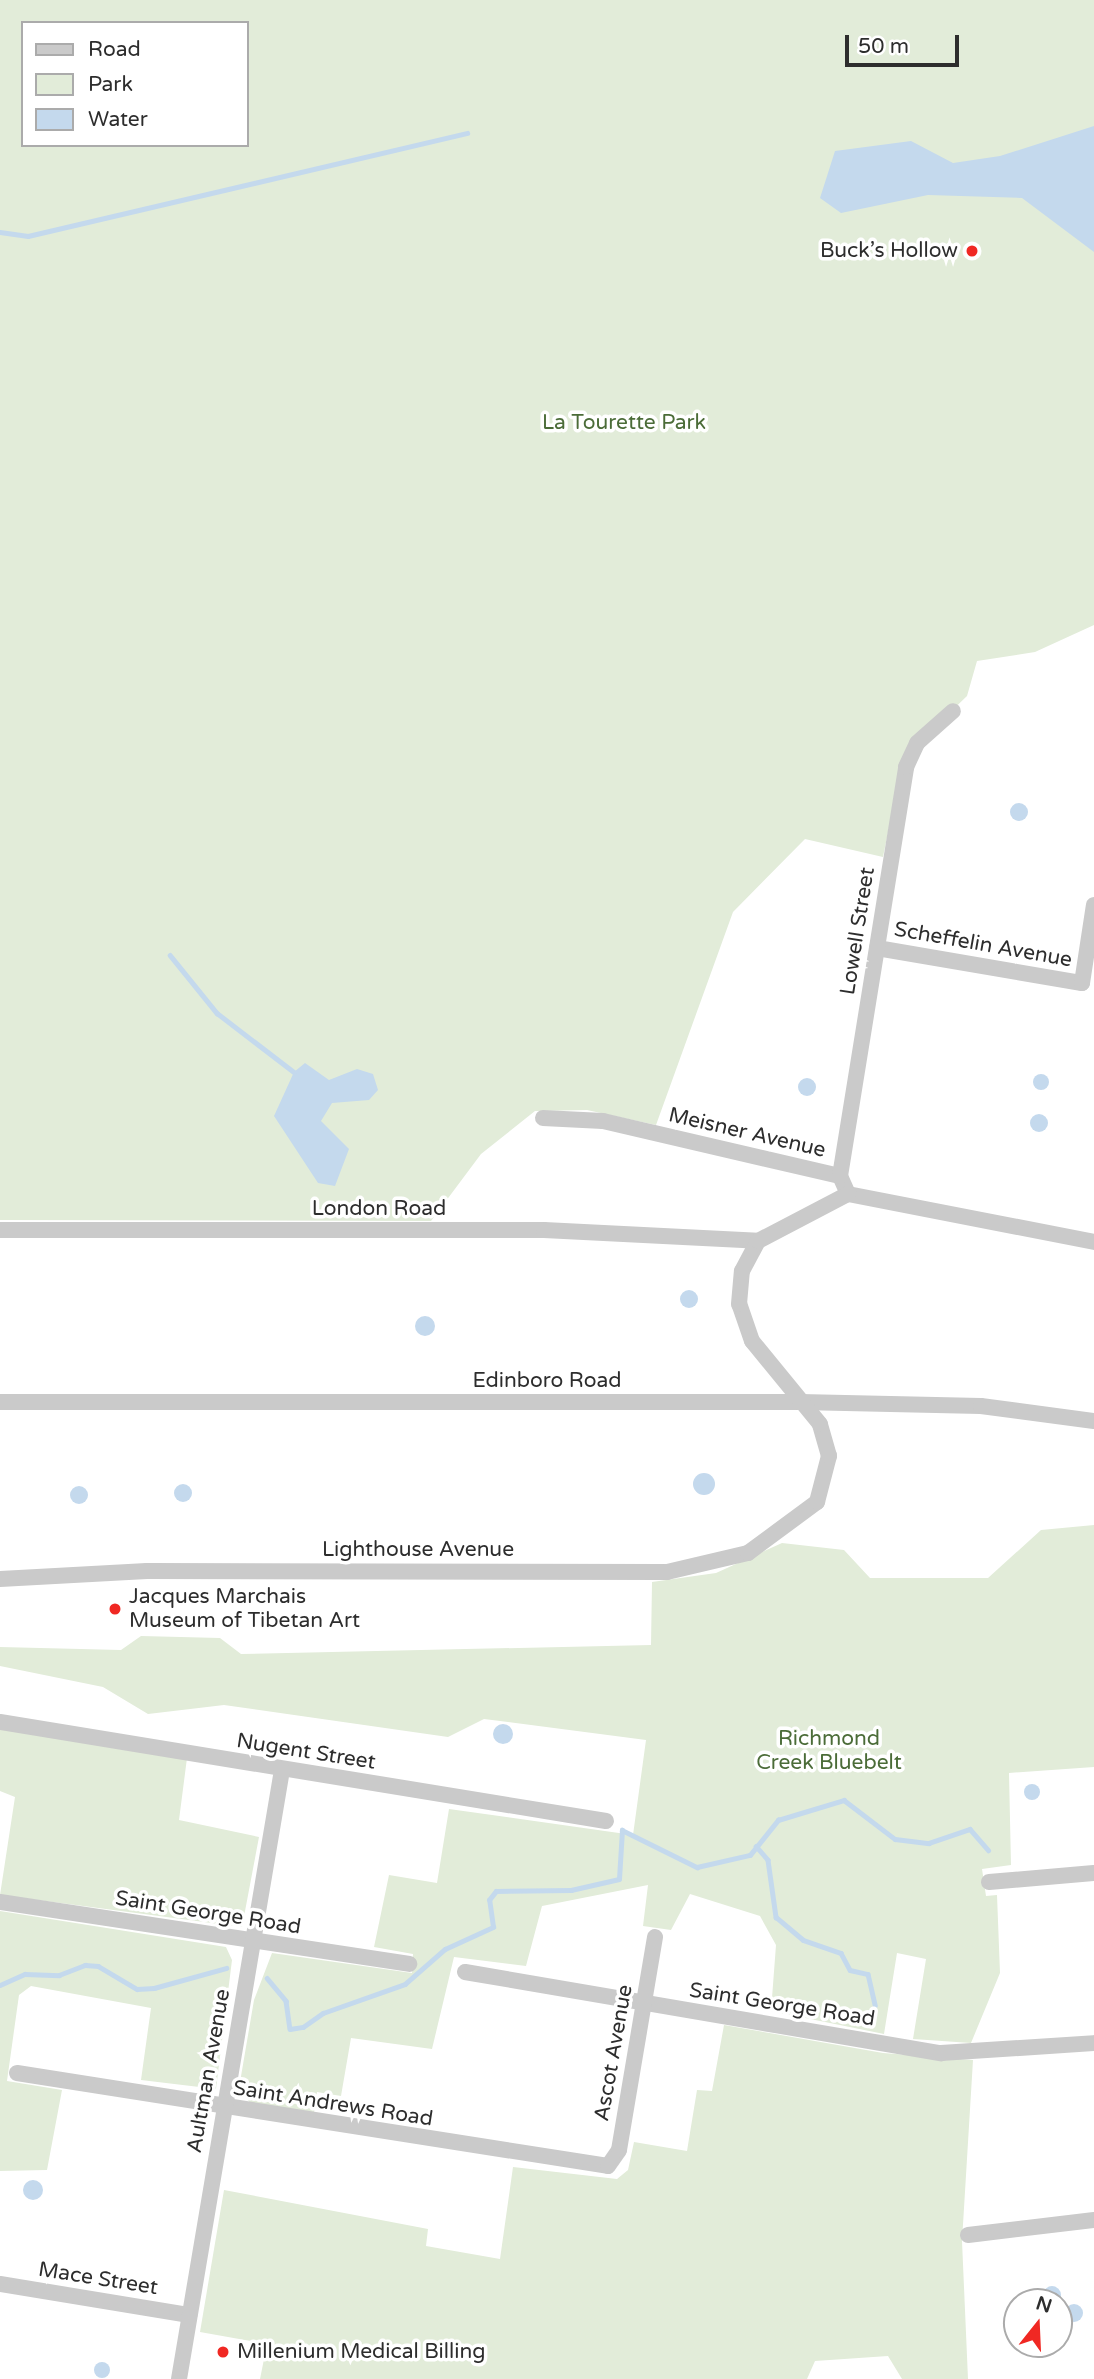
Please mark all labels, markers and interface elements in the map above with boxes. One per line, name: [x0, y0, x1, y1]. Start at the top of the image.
legend: [21, 21, 248, 147]
scale bar: [849, 21, 963, 65]
text: 50 m: [858, 34, 909, 59]
text: Road: [88, 37, 141, 62]
text: Park: [88, 72, 133, 97]
text: Water: [88, 107, 148, 132]
place label: Buck’s Hollow: [820, 238, 958, 264]
marker: Buck’s Hollow: [964, 243, 980, 259]
park label: La Tourette Park: [542, 410, 706, 436]
street label: Lowell Street: [835, 865, 881, 997]
street label: Scheffelin Avenue: [892, 917, 1074, 973]
street label: Meisner Avenue: [666, 1103, 828, 1163]
street label: London Road: [312, 1196, 446, 1222]
street label: Edinboro Road: [472, 1368, 622, 1394]
street label: Lighthouse Avenue: [322, 1537, 514, 1563]
place label: Jacques Marchais Museum of Tibetan Art: [129, 1584, 360, 1634]
marker: Jacques Marchais Museum of Tibetan Art: [107, 1601, 123, 1617]
park label: Richmond Creek Bluebelt: [756, 1726, 902, 1776]
street label: Nugent Street: [235, 1729, 377, 1775]
street label: Saint George Road: [113, 1886, 303, 1940]
street label: Saint George Road: [687, 1978, 877, 2032]
street label: Ascot Avenue: [590, 1983, 638, 2123]
street label: Aultman Avenue: [182, 1987, 236, 2155]
street label: Saint Andrews Road: [231, 2076, 435, 2132]
street label: Mace Street: [36, 2257, 160, 2301]
north arrow: [1003, 2288, 1073, 2358]
text: N: [1033, 2292, 1055, 2318]
place label: Millenium Medical Billing: [237, 2339, 486, 2365]
marker: Millenium Medical Billing: [215, 2344, 231, 2360]

